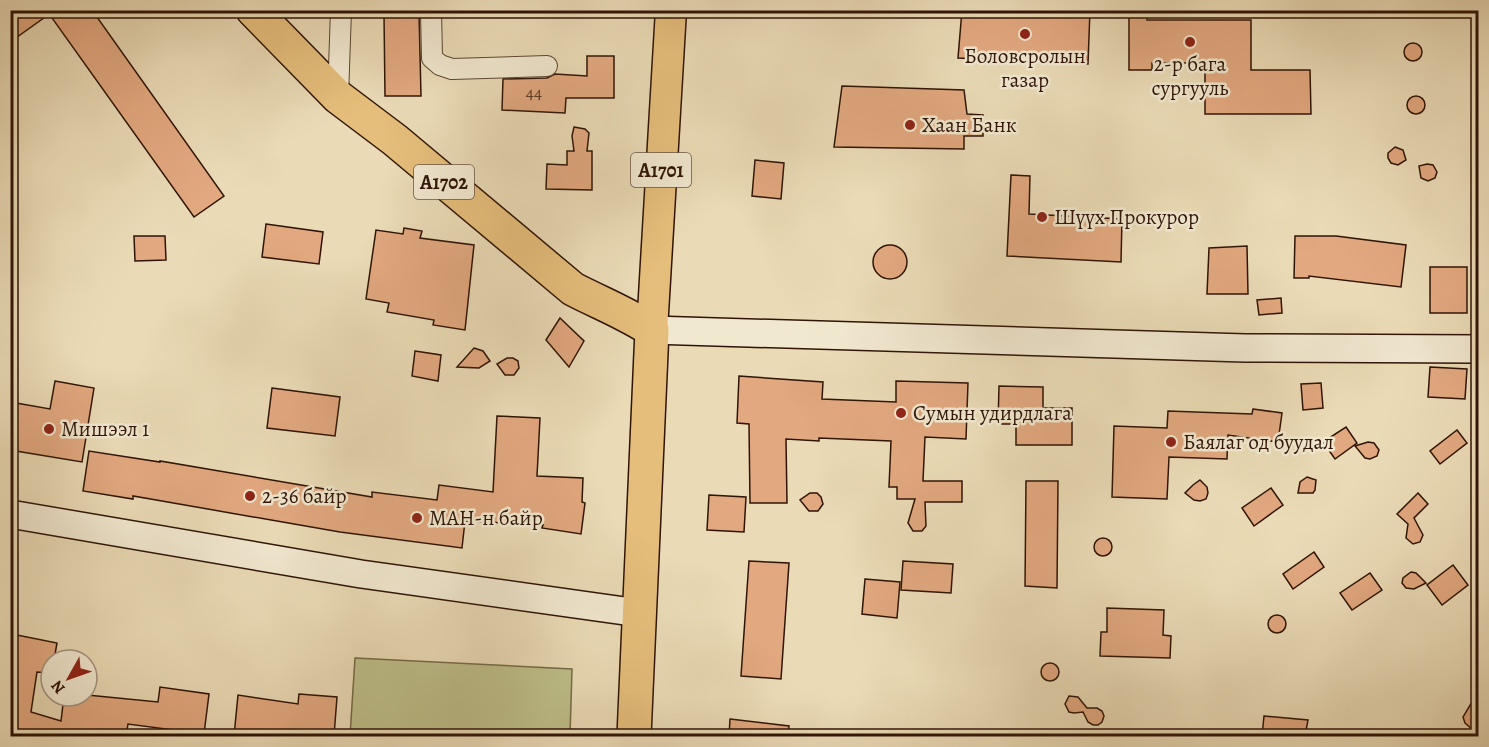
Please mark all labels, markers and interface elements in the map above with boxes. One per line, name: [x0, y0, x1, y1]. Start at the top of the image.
marker: Боловсролын газар: [1018, 27, 1032, 41]
marker: 2-р бага сургууль: [1183, 35, 1197, 49]
place label: Боловсролын газар: [964, 42, 1086, 94]
place label: 2-р бага сургууль: [1151, 50, 1229, 102]
house number: 44: [526, 80, 542, 104]
place label: Хаан Банк: [922, 111, 1017, 139]
marker: Хаан Банк: [903, 118, 917, 132]
road number: A1701: [631, 153, 691, 187]
road number: A1702: [414, 165, 474, 199]
place label: Шүүх Прокурор: [1054, 203, 1199, 231]
marker: Шүүх Прокурор: [1035, 210, 1049, 224]
place label: Сумын удирдлага: [913, 399, 1072, 427]
marker: Сумын удирдлага: [894, 406, 908, 420]
place label: Мишээл 1: [61, 415, 149, 443]
marker: Мишээл 1: [42, 422, 56, 436]
place label: Баялаг од буудал: [1183, 428, 1334, 456]
marker: Баялаг од буудал: [1164, 435, 1178, 449]
place label: 2-36 байр: [262, 482, 347, 510]
marker: 2-36 байр: [243, 489, 257, 503]
place label: МАН-н байр: [429, 504, 543, 532]
marker: МАН-н байр: [410, 511, 424, 525]
north arrow: [39, 648, 99, 708]
text: N: [46, 675, 70, 699]

